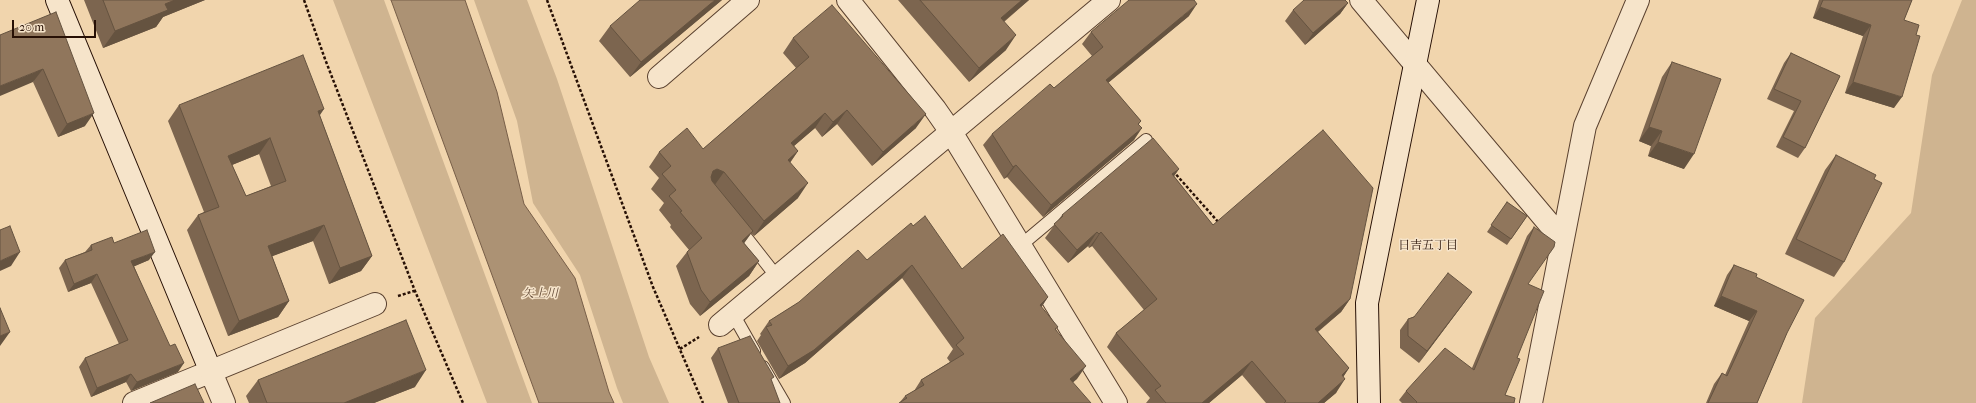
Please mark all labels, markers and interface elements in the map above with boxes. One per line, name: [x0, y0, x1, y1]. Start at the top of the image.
scale bar: [14, 12, 98, 38]
text: 20 m: [19, 20, 44, 34]
district label: 日吉五丁目: [1398, 239, 1458, 253]
water label: 矢上川: [522, 287, 558, 301]

